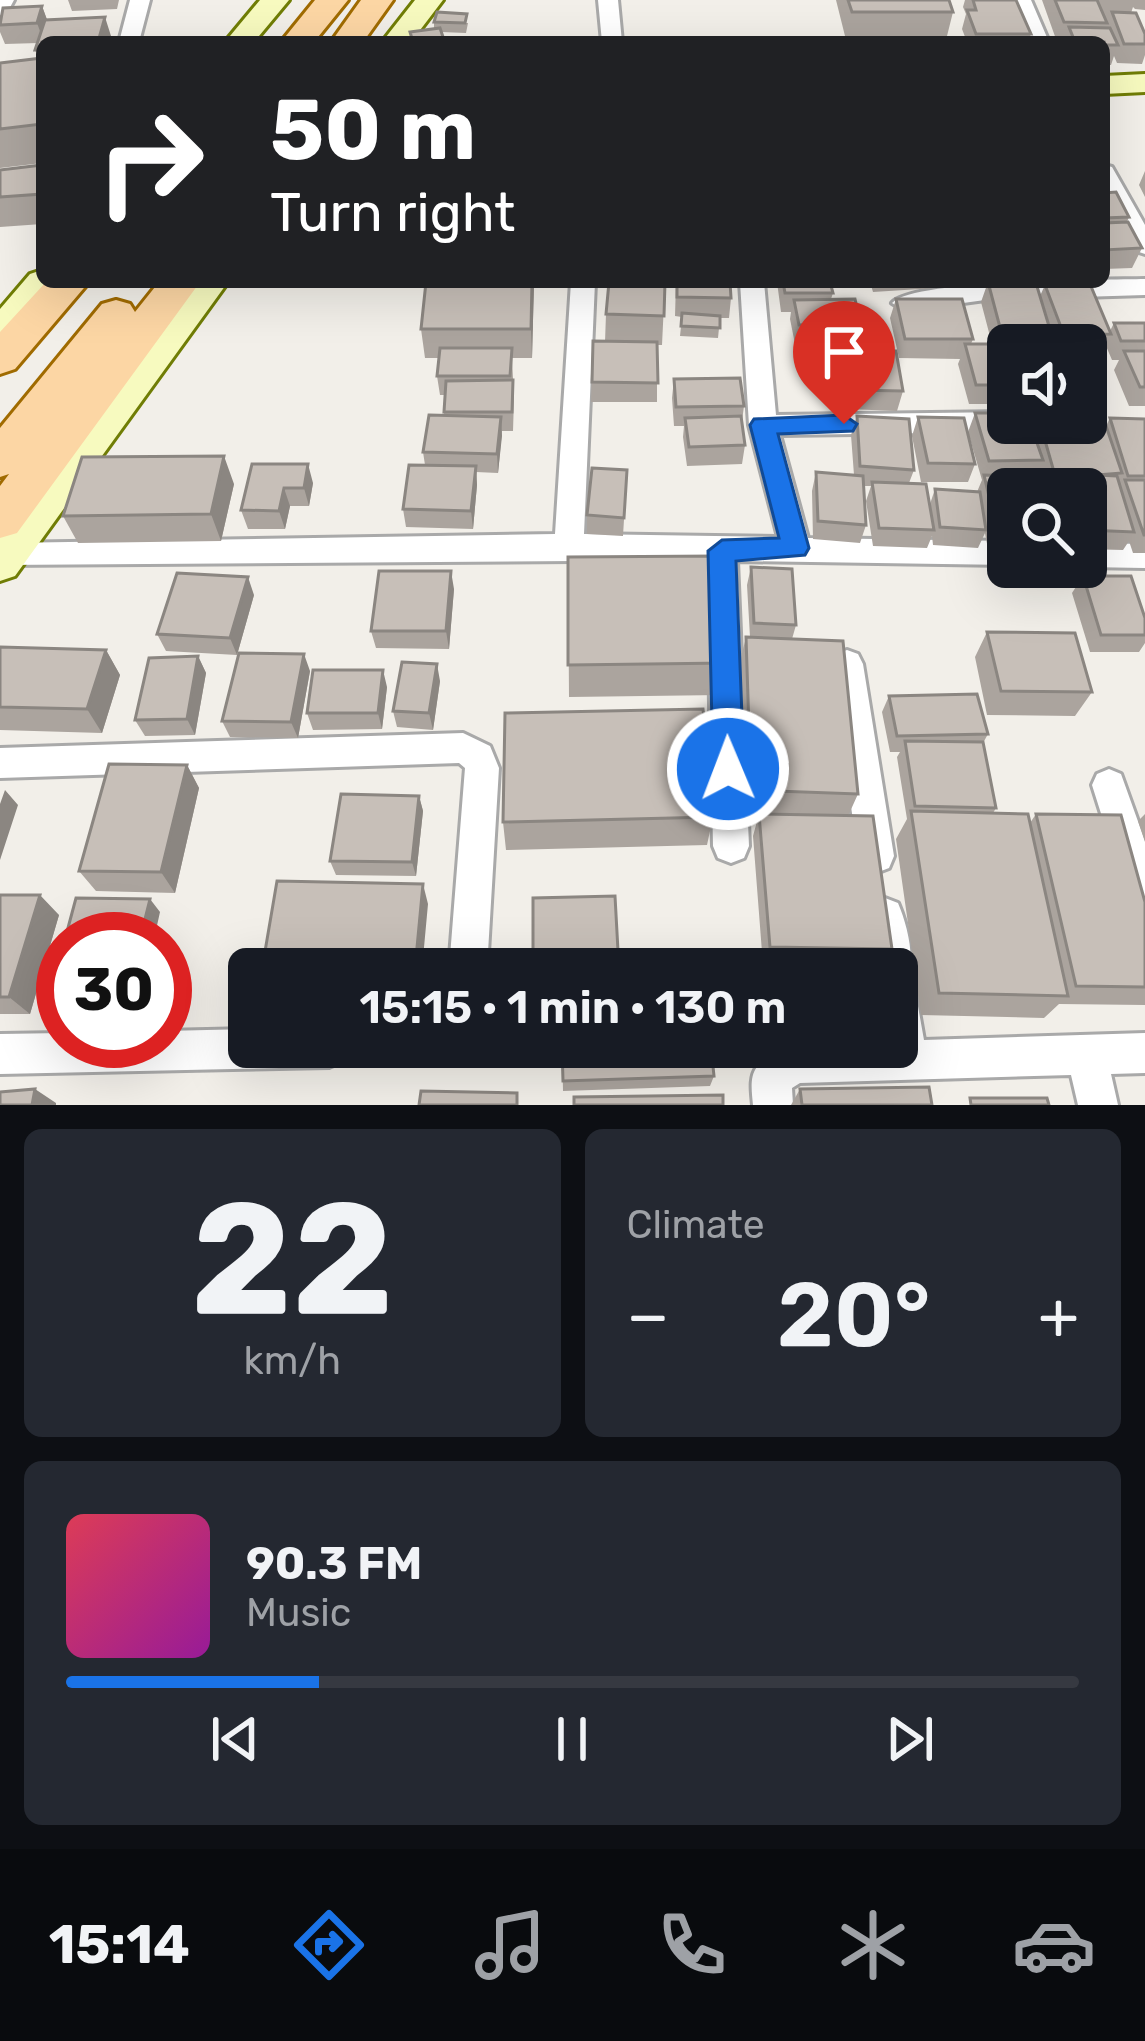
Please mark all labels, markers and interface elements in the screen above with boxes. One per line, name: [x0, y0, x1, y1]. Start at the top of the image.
text: 50 m: [270, 80, 476, 180]
icon: right: [72, 84, 228, 240]
text: Turn right: [270, 181, 515, 245]
pin: [793, 301, 895, 424]
icon: arrive: [811, 319, 877, 385]
map controls: [987, 324, 1107, 588]
button: sound: [987, 324, 1107, 444]
button: search: [987, 468, 1107, 588]
position arrow: [665, 706, 791, 832]
speed limit sign: 30: [36, 912, 192, 1068]
text: 15:15 · 1 min · 130 m: [360, 981, 786, 1034]
text: 22: [191, 1167, 394, 1352]
text: Climate: [627, 1202, 765, 1248]
text: 20°: [777, 1262, 930, 1369]
text: −: [627, 1276, 669, 1355]
text: +: [1038, 1276, 1079, 1355]
text: km/h: [244, 1338, 341, 1384]
text: 90.3 FM: [246, 1537, 422, 1590]
text: Music: [246, 1590, 351, 1636]
icon: previous: [202, 1706, 268, 1772]
icon: pause: [539, 1706, 605, 1772]
icon: next: [877, 1706, 943, 1772]
icon: directions: [287, 1903, 371, 1987]
icon: music: [468, 1903, 552, 1987]
icon: phone: [650, 1903, 734, 1987]
icon: climate: [831, 1903, 915, 1987]
icon: car: [1012, 1903, 1096, 1987]
text: 15:14: [49, 1913, 190, 1977]

